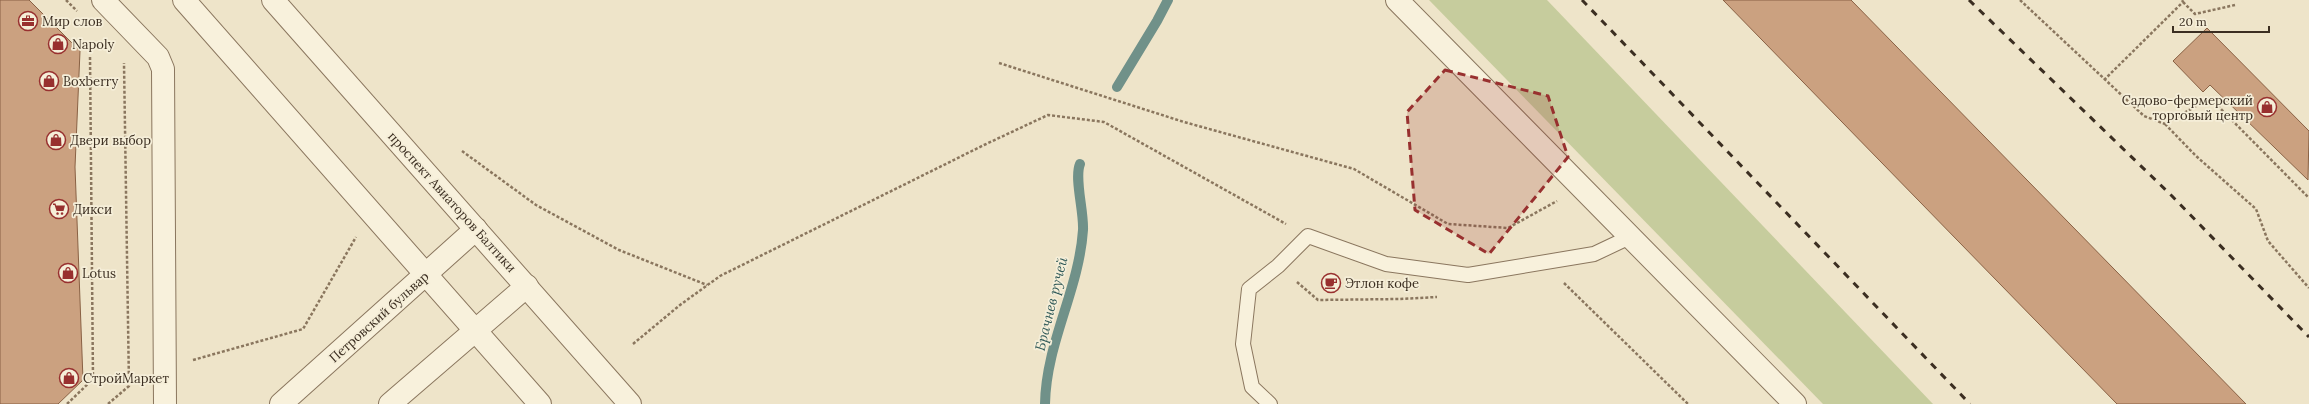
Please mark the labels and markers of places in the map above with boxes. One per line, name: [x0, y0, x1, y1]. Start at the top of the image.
office icon: Мир слов: [17, 10, 39, 32]
place label: Мир слов: [42, 13, 102, 30]
shop icon: Napoly: [47, 33, 69, 55]
place label: Napoly: [72, 36, 114, 53]
shop icon: Boxberry: [38, 70, 60, 92]
place label: Boxberry: [63, 73, 119, 90]
place label: Садово-фермерский торговый центр: [2122, 92, 2253, 124]
shop icon: Садово-фермерский торговый центр: [2256, 96, 2278, 118]
shop icon: Двери выбор: [45, 129, 67, 151]
place label: Двери выбор: [70, 132, 151, 149]
supermarket icon: Дикси: [48, 198, 70, 220]
place label: Дикси: [73, 201, 112, 218]
shop icon: Lotus: [57, 262, 79, 284]
place label: Lotus: [82, 265, 116, 282]
cafe icon: Этлон кофе: [1320, 272, 1342, 294]
place label: Этлон кофе: [1345, 275, 1419, 292]
shop icon: СтройМаркет: [58, 367, 80, 389]
place label: СтройМаркет: [83, 370, 169, 387]

